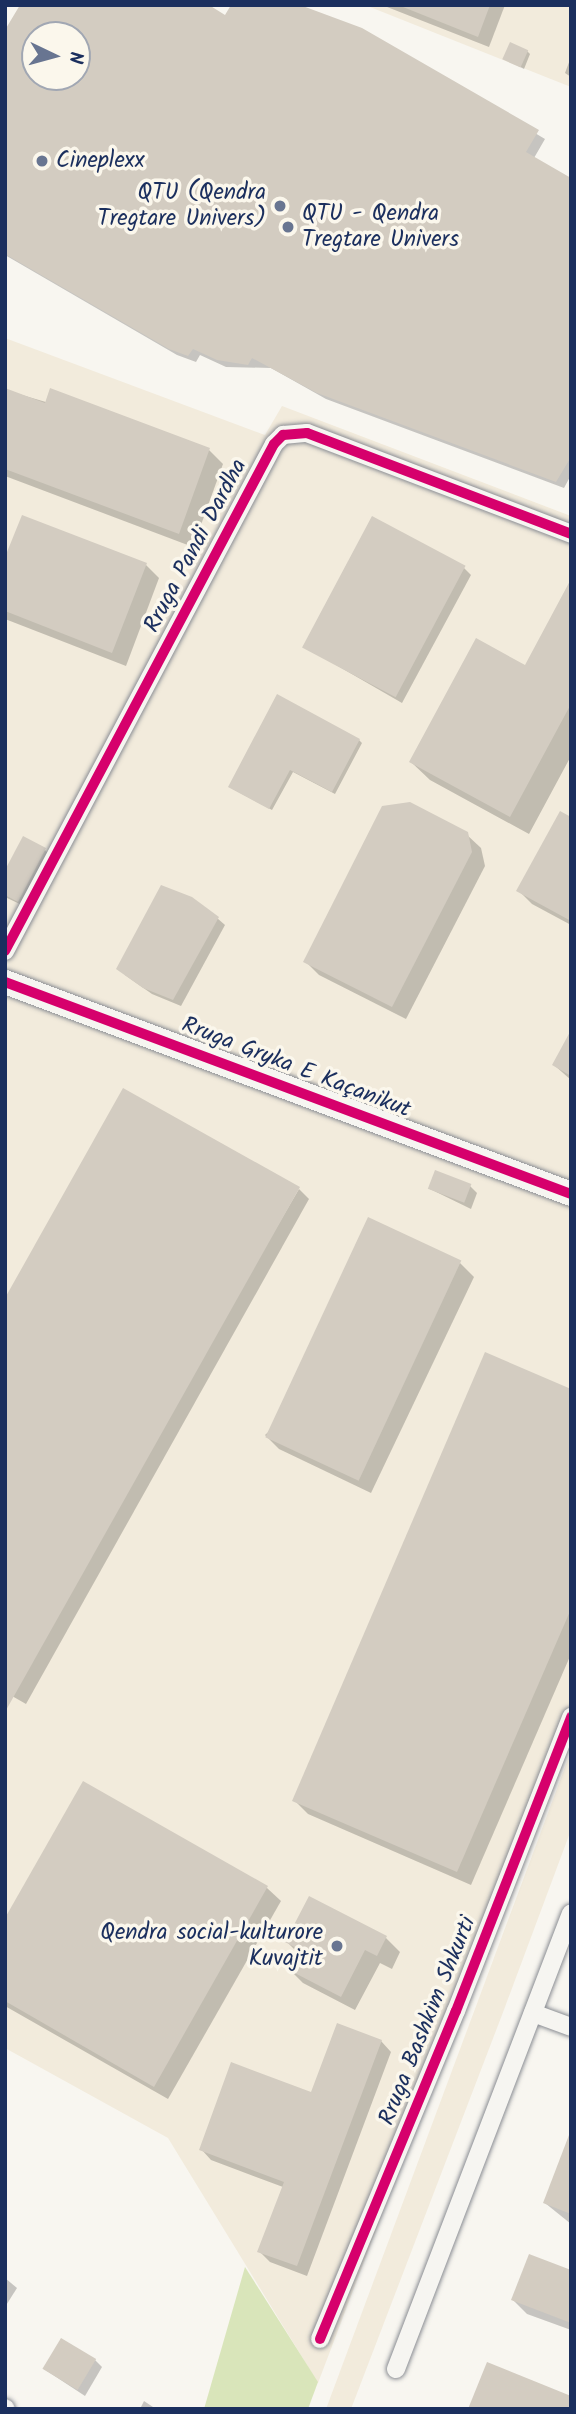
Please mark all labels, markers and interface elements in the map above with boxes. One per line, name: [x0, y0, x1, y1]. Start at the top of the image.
north arrow: [21, 21, 91, 91]
text: N: [59, 50, 90, 65]
place label: Cineplexx: [56, 147, 144, 175]
marker: Cineplexx: [34, 153, 50, 169]
place label: QTU (Qendra Tregtare Univers): [97, 179, 266, 233]
marker: QTU (Qendra Tregtare Univers): [272, 198, 288, 214]
place label: QTU - Qendra Tregtare Univers: [302, 200, 459, 254]
marker: QTU - Qendra Tregtare Univers: [280, 219, 296, 235]
street label: Rruga Pandi Dardha: [139, 455, 253, 637]
street label: Rruga Gryka E Kaçanikut: [178, 1012, 414, 1124]
street label: Rruga Bashkim Shkurti: [373, 1913, 483, 2129]
place label: Qendra social-kulturore Kuvajtit: [100, 1919, 323, 1973]
marker: Qendra social-kulturore Kuvajtit: [329, 1938, 345, 1954]

